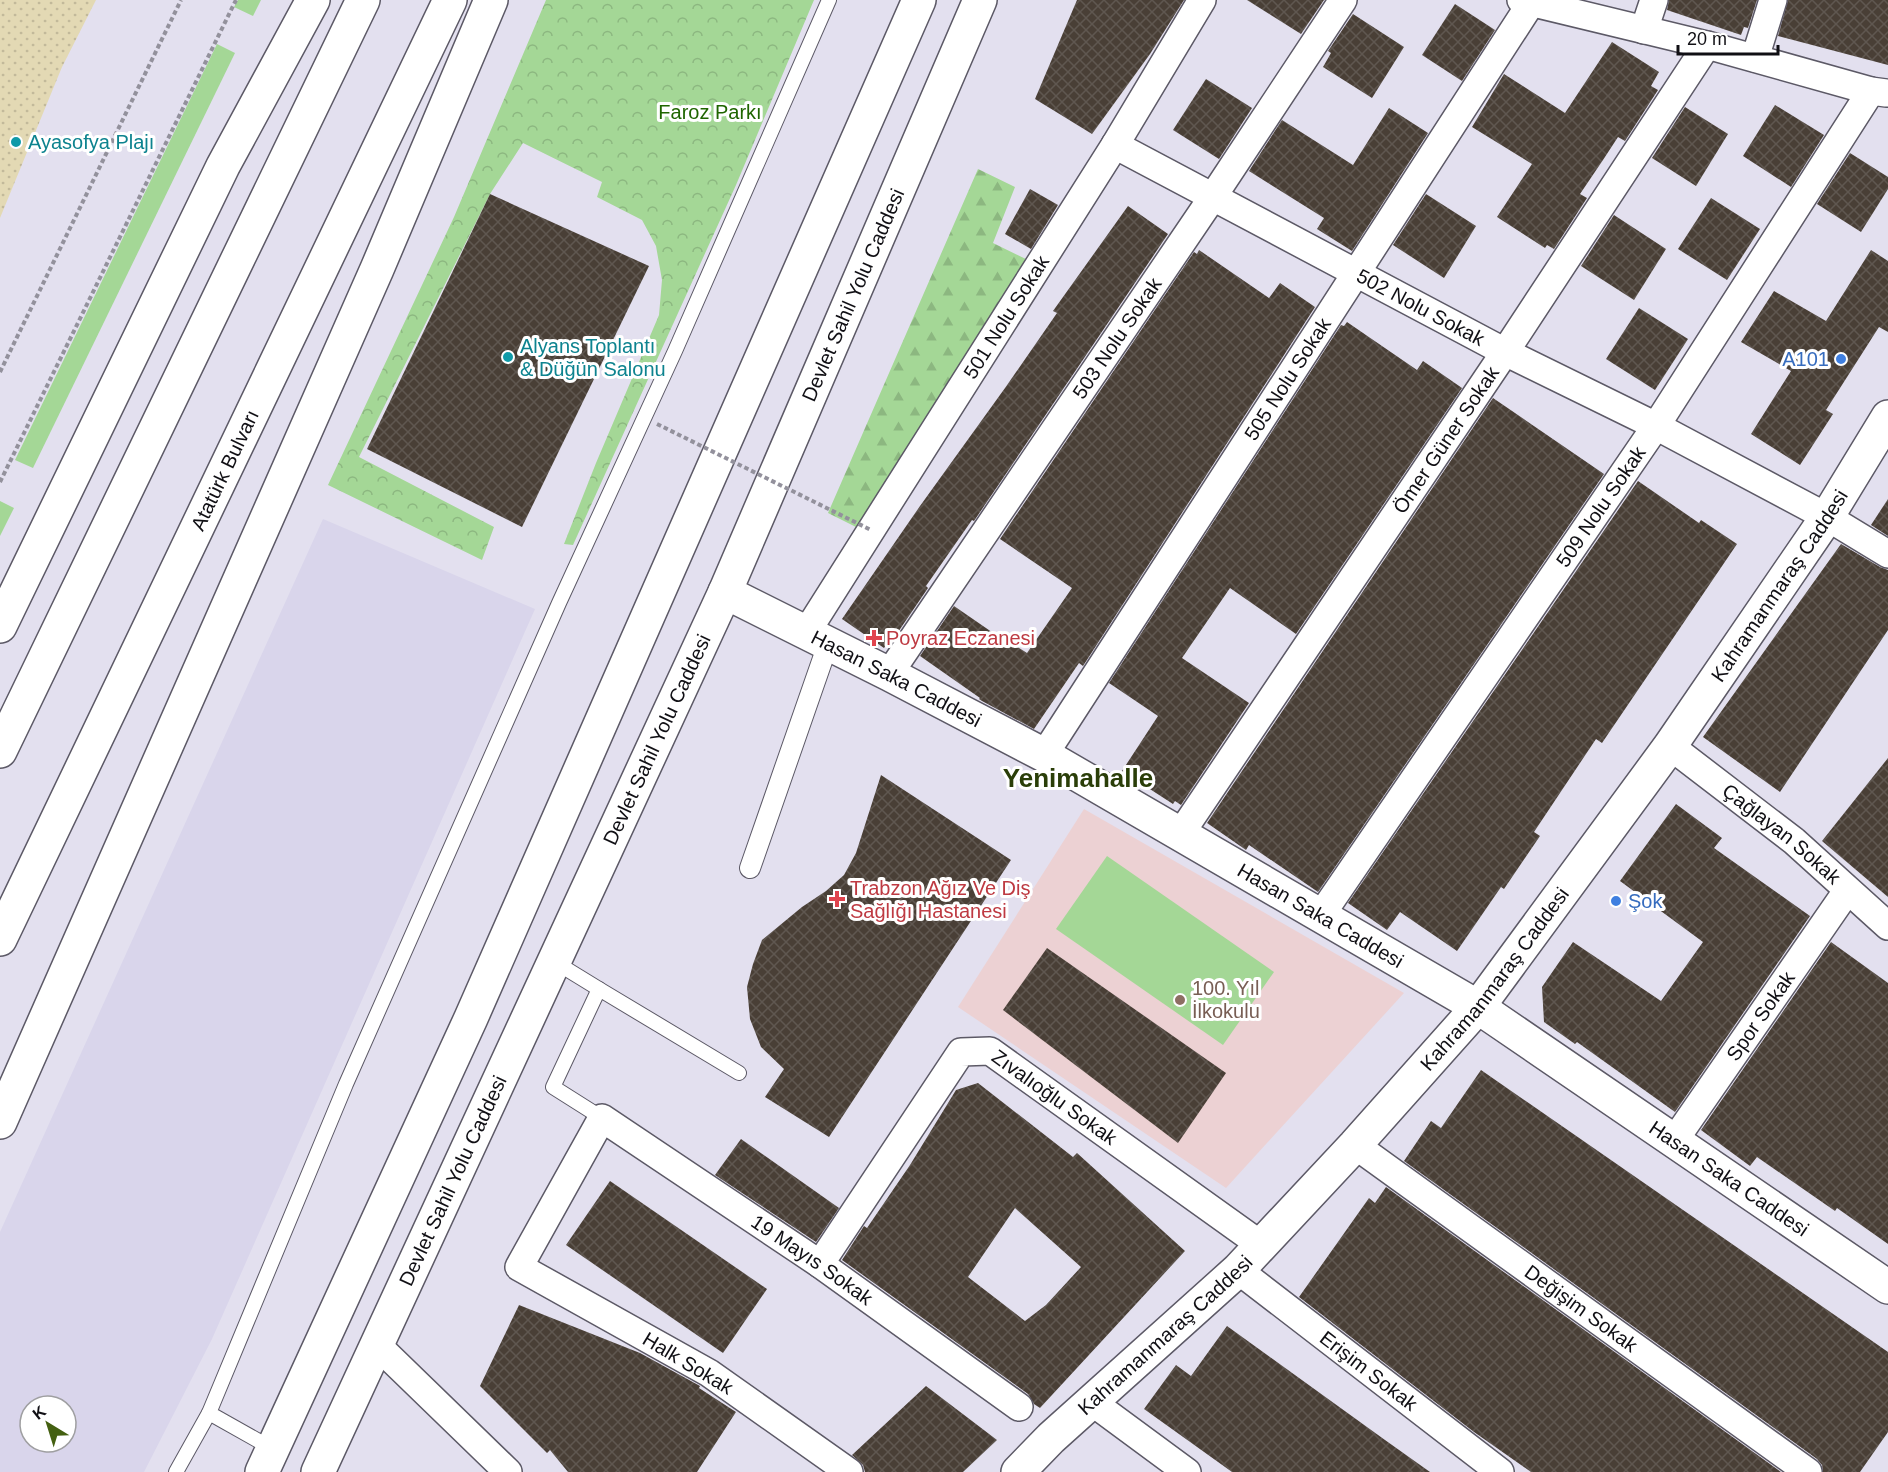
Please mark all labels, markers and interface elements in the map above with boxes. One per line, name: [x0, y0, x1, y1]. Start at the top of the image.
scale bar: [1678, 18, 1778, 56]
text: 20 m: [1687, 29, 1727, 49]
park label: Faroz Parkı: [658, 101, 762, 123]
place label: Ayasofya Plajı: [28, 131, 154, 153]
marker: Ayasofya Plajı: [9, 135, 23, 149]
street label: Devlet Sahil Yolu Caddesi: [798, 185, 908, 405]
street label: 501 Nolu Sokak: [959, 251, 1054, 383]
street label: 502 Nolu Sokak: [1353, 264, 1489, 351]
street label: 503 Nolu Sokak: [1068, 273, 1166, 403]
street label: 505 Nolu Sokak: [1240, 313, 1336, 444]
place label: Alyans Toplantı & Düğün Salonu: [520, 335, 666, 380]
place label: A101: [1782, 348, 1829, 370]
marker: Alyans Toplantı & Düğün Salonu: [501, 350, 515, 364]
marker: A101: [1834, 352, 1848, 366]
street label: Ömer Güner Sokak: [1389, 361, 1504, 517]
street label: Atatürk Bulvarı: [186, 406, 263, 534]
street label: 509 Nolu Sokak: [1552, 441, 1650, 571]
street label: Kahramanmaraş Caddesi: [1707, 486, 1852, 686]
street label: Hasan Saka Caddesi: [808, 626, 985, 731]
place label: Poyraz Eczanesi: [886, 627, 1035, 649]
street label: Devlet Sahil Yolu Caddesi: [599, 631, 715, 848]
marker: Poyraz Eczanesi: [867, 631, 881, 645]
district label: Yenimahalle: [1003, 763, 1153, 793]
street label: Çağlayan Sokak: [1718, 779, 1846, 889]
street label: Hasan Saka Caddesi: [1234, 859, 1407, 972]
place label: Trabzon Ağız Ve Diş Sağlığı Hastanesi: [850, 877, 1030, 922]
street label: Kahramanmaraş Caddesi: [1416, 883, 1573, 1075]
marker: Trabzon Ağız Ve Diş Sağlığı Hastanesi: [828, 890, 846, 908]
place label: Şok: [1628, 890, 1663, 912]
marker: Şok: [1609, 894, 1623, 908]
street label: Spor Sokak: [1722, 966, 1800, 1065]
place label: 100. Yıl İlkokulu: [1192, 977, 1260, 1022]
marker: 100. Yıl İlkokulu: [1173, 993, 1187, 1007]
street label: Zıvalıoğlu Sokak: [988, 1045, 1122, 1150]
street label: Devlet Sahil Yolu Caddesi: [395, 1072, 511, 1289]
street label: Hasan Saka Caddesi: [1645, 1116, 1813, 1240]
street label: 19 Mayıs Sokak: [747, 1210, 878, 1310]
street label: Kahramanmaraş Caddesi: [1074, 1251, 1257, 1419]
street label: Değişim Sokak: [1521, 1260, 1643, 1357]
street label: Erişim Sokak: [1316, 1326, 1422, 1416]
street label: Halk Sokak: [639, 1328, 738, 1399]
north arrow: [18, 1394, 78, 1454]
text: K: [29, 1402, 49, 1423]

